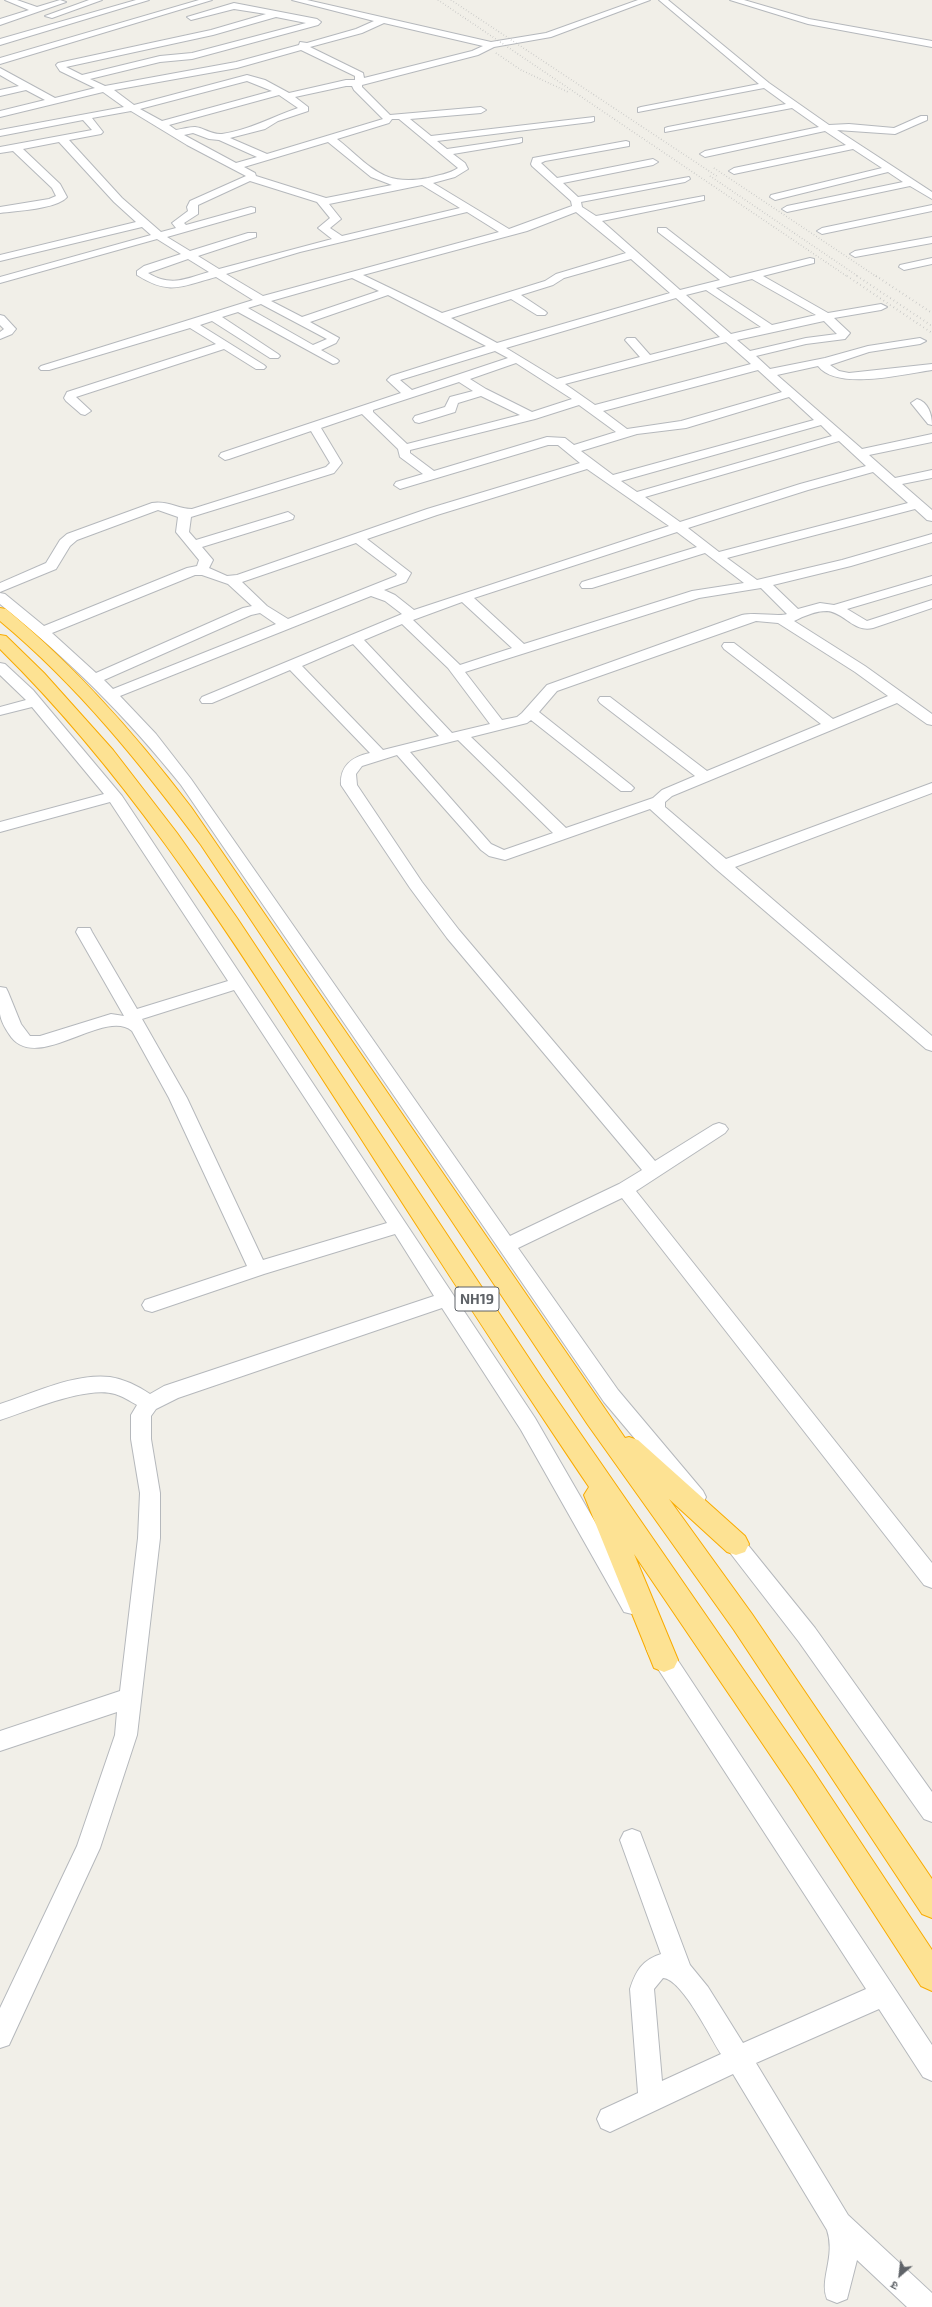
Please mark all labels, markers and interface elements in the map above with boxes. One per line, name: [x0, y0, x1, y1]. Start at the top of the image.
road number: NH19: [455, 1287, 499, 1311]
north arrow: [880, 2255, 920, 2295]
text: उ: [888, 2279, 900, 2293]

